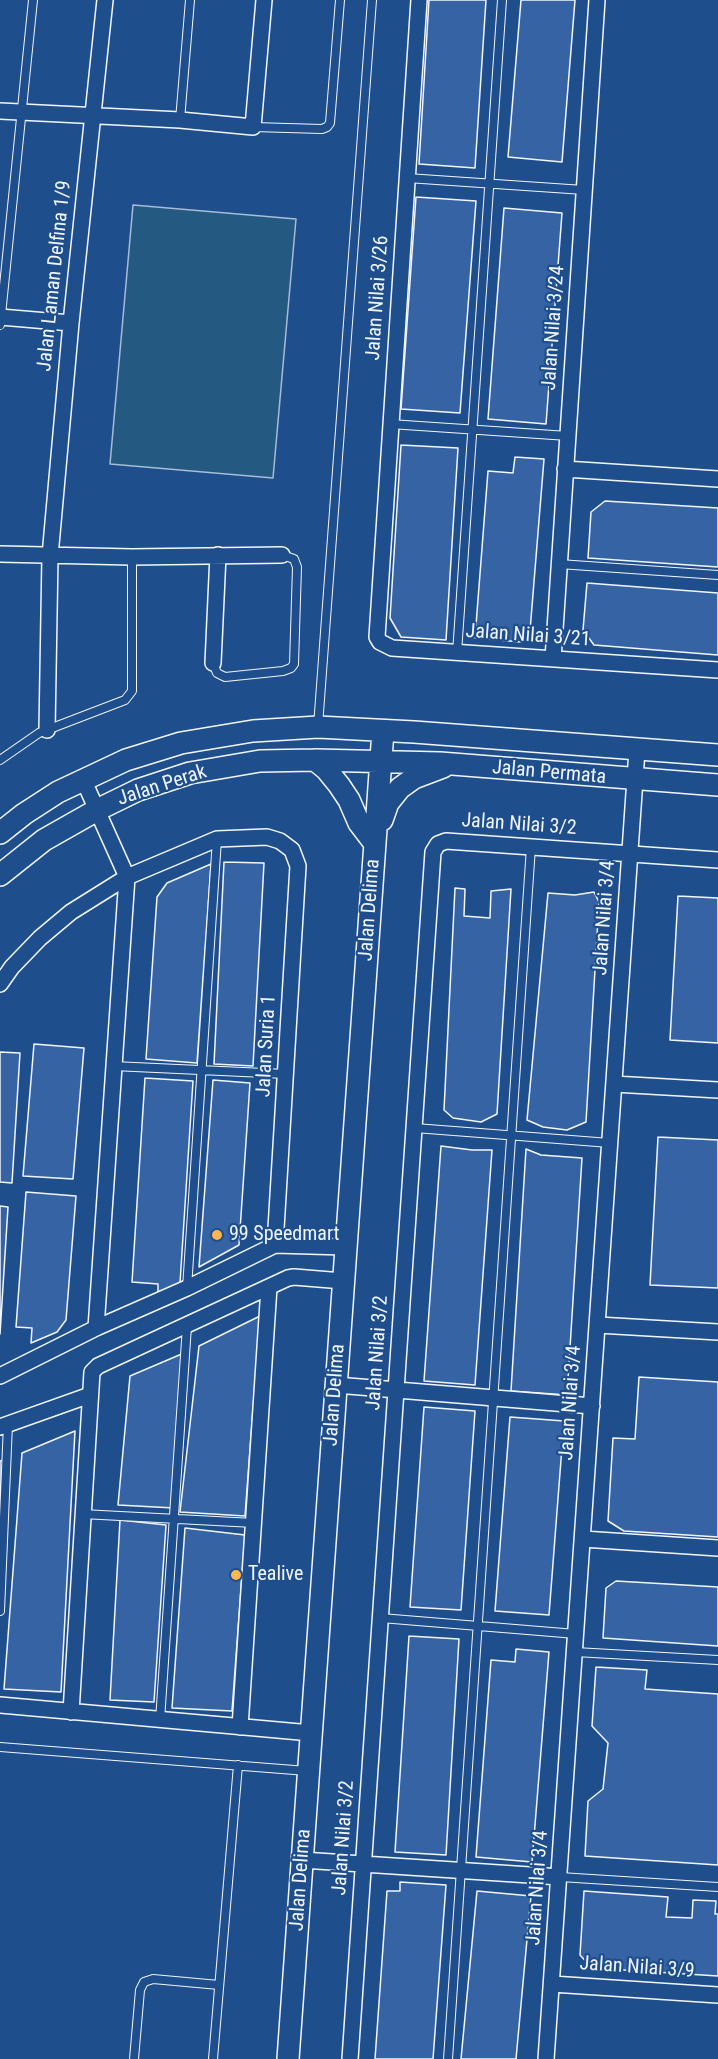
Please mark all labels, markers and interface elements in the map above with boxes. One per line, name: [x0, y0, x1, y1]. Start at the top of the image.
street label: Jalan Laman Delfina 1/9: [33, 179, 77, 373]
street label: Jalan Nilai 3/26: [362, 235, 394, 361]
street label: Jalan Nilai 3/24: [538, 265, 570, 391]
street label: Jalan Nilai 3/21: [465, 620, 591, 652]
street label: Jalan Permata: [491, 756, 607, 790]
street label: Jalan Perak: [114, 760, 210, 812]
street label: Jalan Nilai 3/2: [461, 809, 577, 841]
street label: Jalan Delima: [354, 858, 386, 962]
street label: Jalan Nilai 3/4: [589, 860, 621, 976]
street label: Jalan Suria 1: [252, 994, 282, 1098]
place label: 99 Speedmart: [229, 1223, 339, 1247]
marker: 99 Speedmart: [210, 1228, 224, 1242]
street label: Jalan Nilai 3/2: [362, 1295, 394, 1411]
street label: Jalan Delima: [319, 1343, 351, 1447]
street label: Jalan Nilai 3/4: [555, 1345, 587, 1461]
place label: Tealive: [248, 1563, 303, 1587]
marker: Tealive: [229, 1568, 243, 1582]
street label: Jalan Nilai 3/2: [328, 1780, 360, 1896]
street label: Jalan Delima: [285, 1828, 317, 1932]
street label: Jalan Nilai 3/4: [522, 1830, 554, 1946]
street label: Jalan Nilai 3/9: [579, 1952, 695, 1984]

